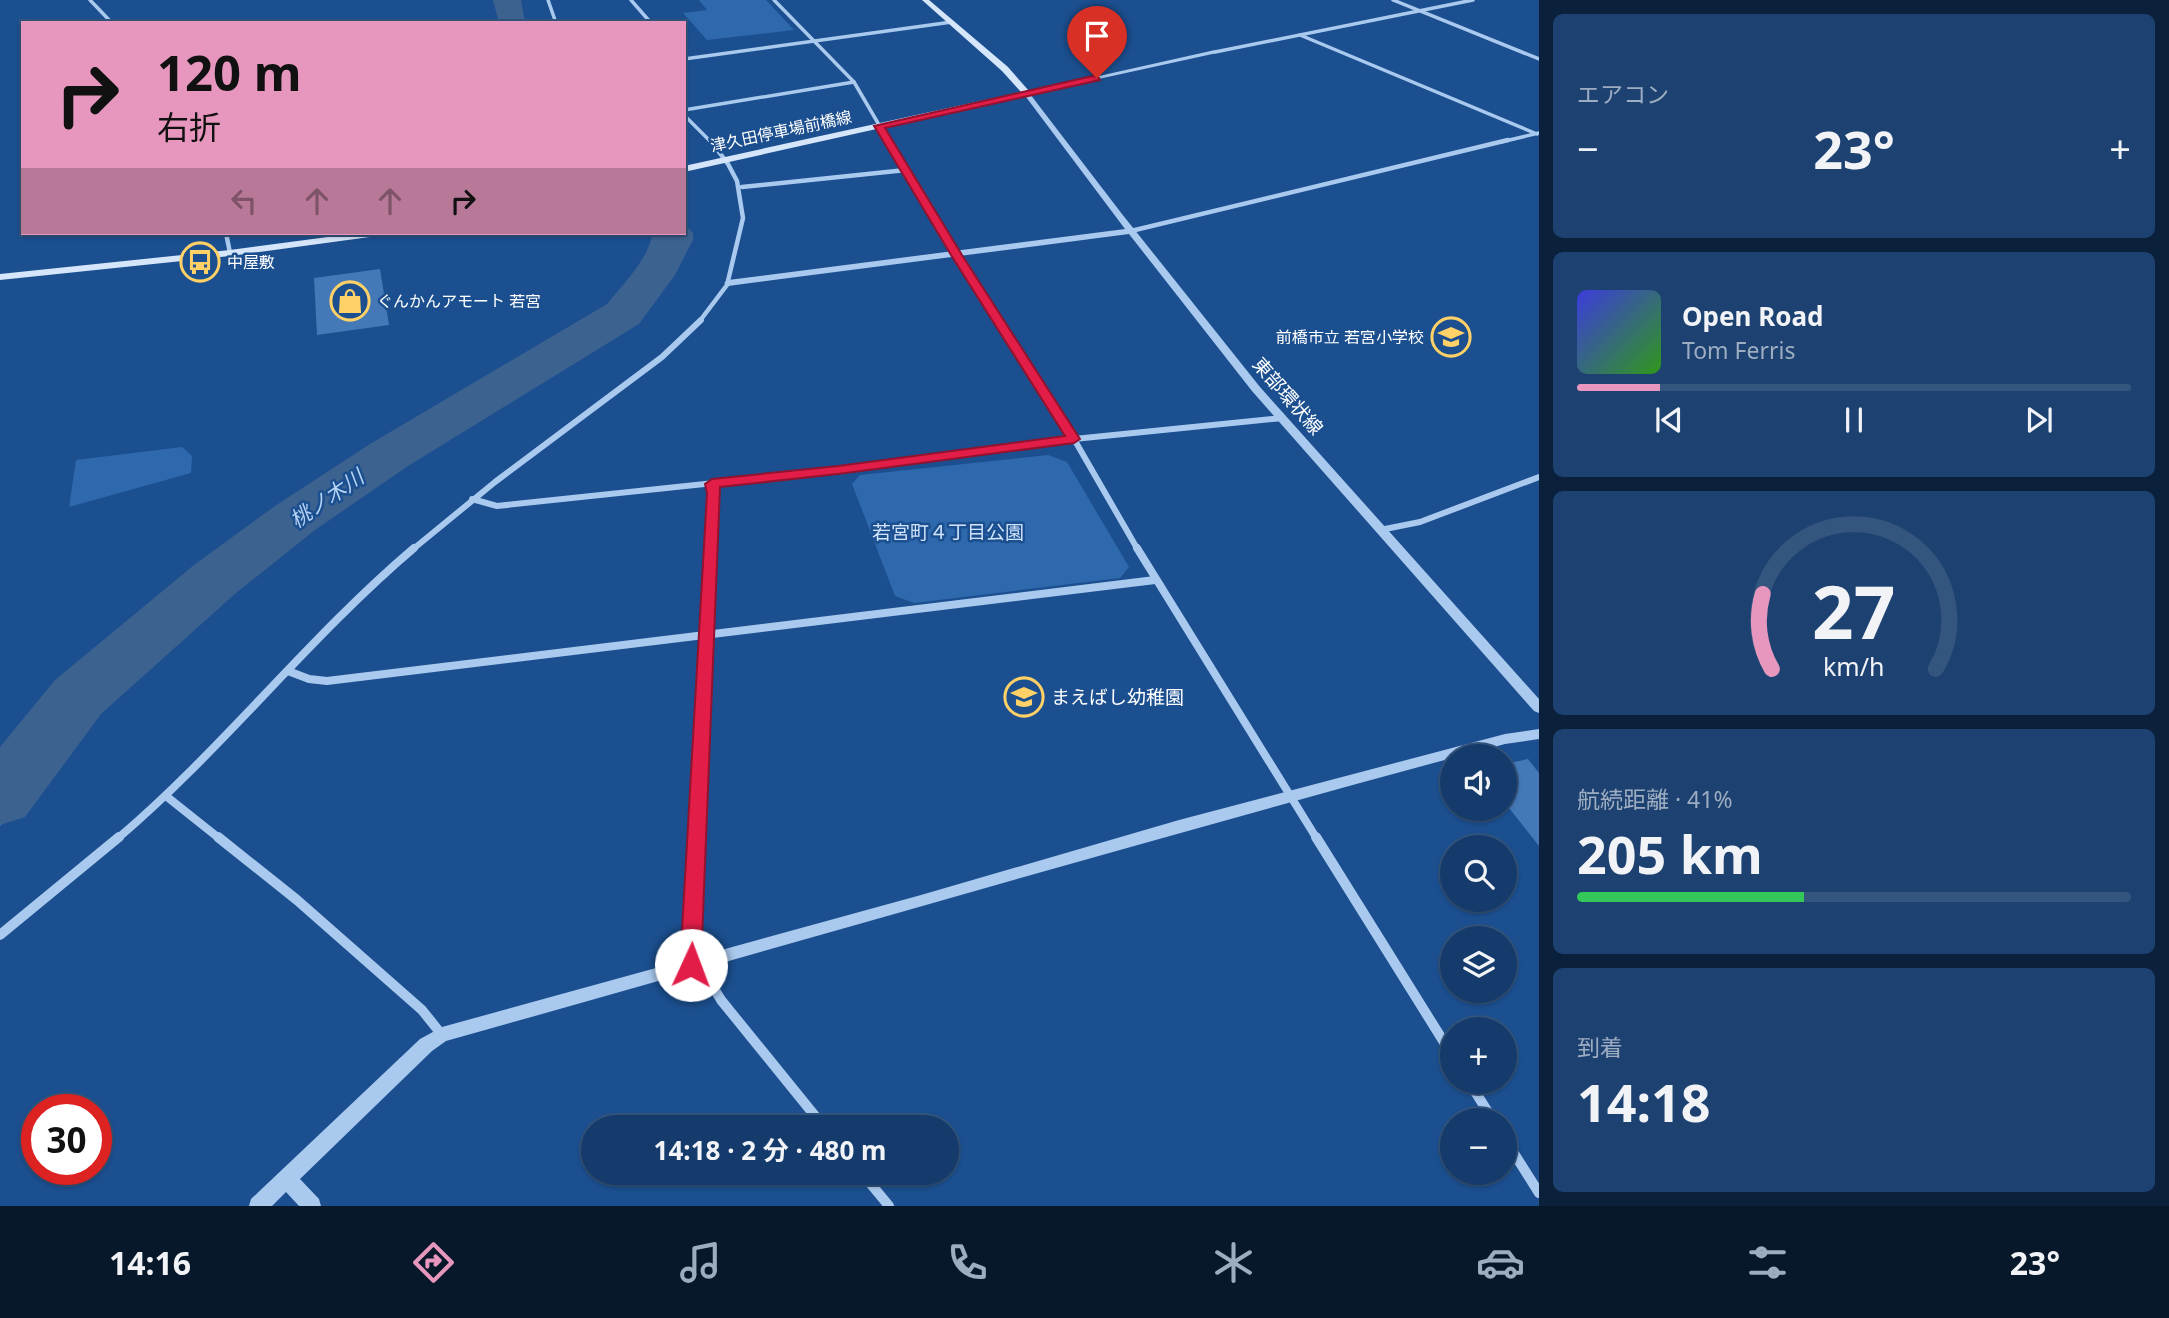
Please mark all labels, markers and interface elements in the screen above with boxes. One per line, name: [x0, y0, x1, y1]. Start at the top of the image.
pin: [1067, 6, 1127, 78]
icon: arrive: [1078, 17, 1116, 55]
text: 120 m: [157, 39, 302, 105]
icon: right: [42, 49, 133, 140]
text: エアコン: [1577, 78, 1669, 110]
text: 右折: [157, 105, 221, 148]
street label: 津久田停車場前橋線: [708, 105, 854, 157]
text: 23°: [1813, 113, 1895, 184]
text: −: [1577, 122, 1599, 174]
text: +: [2109, 122, 2131, 174]
icon: left: [225, 182, 263, 220]
icon: ahead: [298, 182, 336, 220]
icon: ahead: [371, 182, 409, 220]
icon: right: [444, 182, 482, 220]
bus stop icon: 中屋敷: [179, 241, 221, 283]
place label: 中屋敷: [227, 251, 275, 273]
shop icon: ぐんかんアモート 若宮: [329, 280, 371, 322]
place label: ぐんかんアモート 若宮: [377, 290, 541, 312]
text: Open Road: [1682, 298, 1824, 334]
school or university icon: 前橋市立 若宮小学校: [1430, 316, 1472, 358]
place label: 前橋市立 若宮小学校: [1276, 326, 1424, 348]
text: Tom Ferris: [1682, 334, 1795, 366]
street label: 東部環状線: [1247, 352, 1329, 440]
icon: previous: [1650, 401, 1688, 439]
icon: pause: [1835, 401, 1873, 439]
icon: next: [2020, 401, 2058, 439]
water label: 桃ノ木川: [284, 461, 370, 534]
park label: 若宮町４丁目公園: [872, 519, 1024, 545]
text: 27: [1812, 561, 1896, 660]
text: km/h: [1823, 649, 1885, 683]
school or university icon: まえばし幼稚園: [1003, 676, 1045, 718]
place label: まえばし幼稚園: [1051, 684, 1184, 710]
map controls: [1440, 744, 1517, 1185]
button: sound: [1440, 744, 1517, 821]
text: 航続距離 · 41%: [1577, 783, 1733, 815]
text: 205 km: [1577, 818, 1763, 889]
button: search: [1440, 835, 1517, 912]
button: layers: [1440, 926, 1517, 1003]
position arrow: [654, 928, 728, 1002]
button: +: [1440, 1017, 1517, 1094]
text: 到着: [1577, 1031, 1623, 1063]
text: 14:18: [1577, 1066, 1711, 1137]
speed limit sign: 30: [21, 1094, 112, 1185]
button: −: [1440, 1108, 1517, 1185]
text: 14:18 · 2 分 · 480 m: [654, 1132, 886, 1168]
icon: directions: [409, 1238, 458, 1287]
icon: music: [676, 1238, 725, 1287]
icon: phone: [943, 1238, 992, 1287]
icon: climate: [1209, 1238, 1258, 1287]
icon: car: [1476, 1238, 1525, 1287]
icon: filters: [1743, 1238, 1792, 1287]
text: 14:16: [109, 1241, 191, 1284]
text: 23°: [2010, 1241, 2060, 1284]

